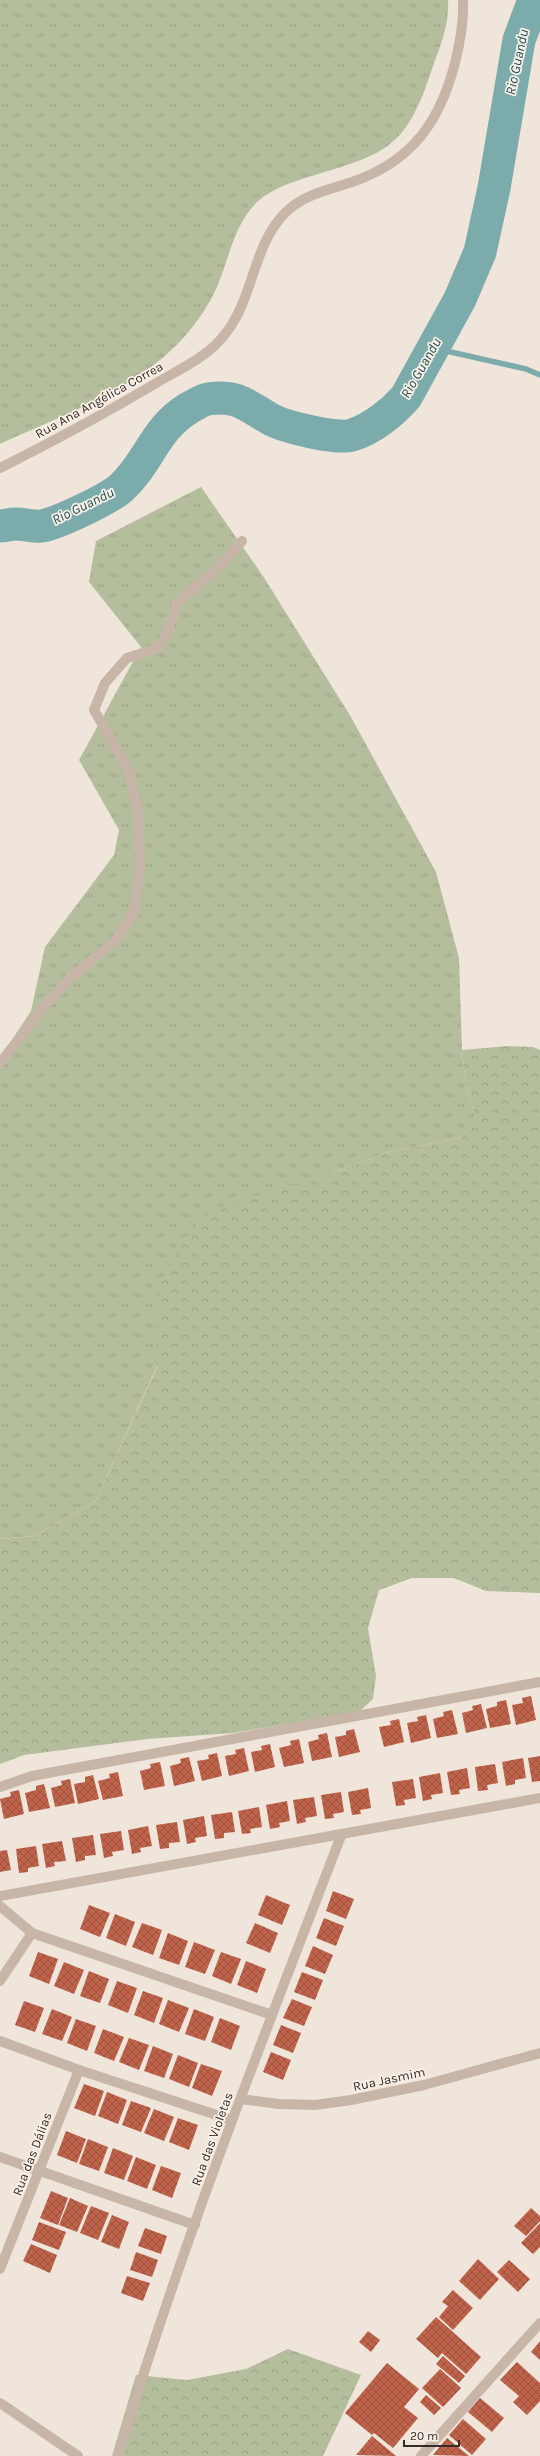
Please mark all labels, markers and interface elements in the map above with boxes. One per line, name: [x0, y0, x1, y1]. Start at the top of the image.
water label: Rio Guandu: [502, 28, 532, 96]
water label: Rio Guandu: [397, 335, 445, 401]
street label: Rua Ana Angélica Correa: [33, 359, 165, 441]
water label: Rio Guandu: [49, 484, 117, 528]
street label: Rua Jasmim: [351, 2064, 427, 2094]
street label: Rua das Violetas: [188, 2090, 236, 2188]
street label: Rua das Dálias: [9, 2110, 55, 2198]
scale bar: [404, 2422, 459, 2448]
text: 20 m: [410, 2429, 438, 2443]

